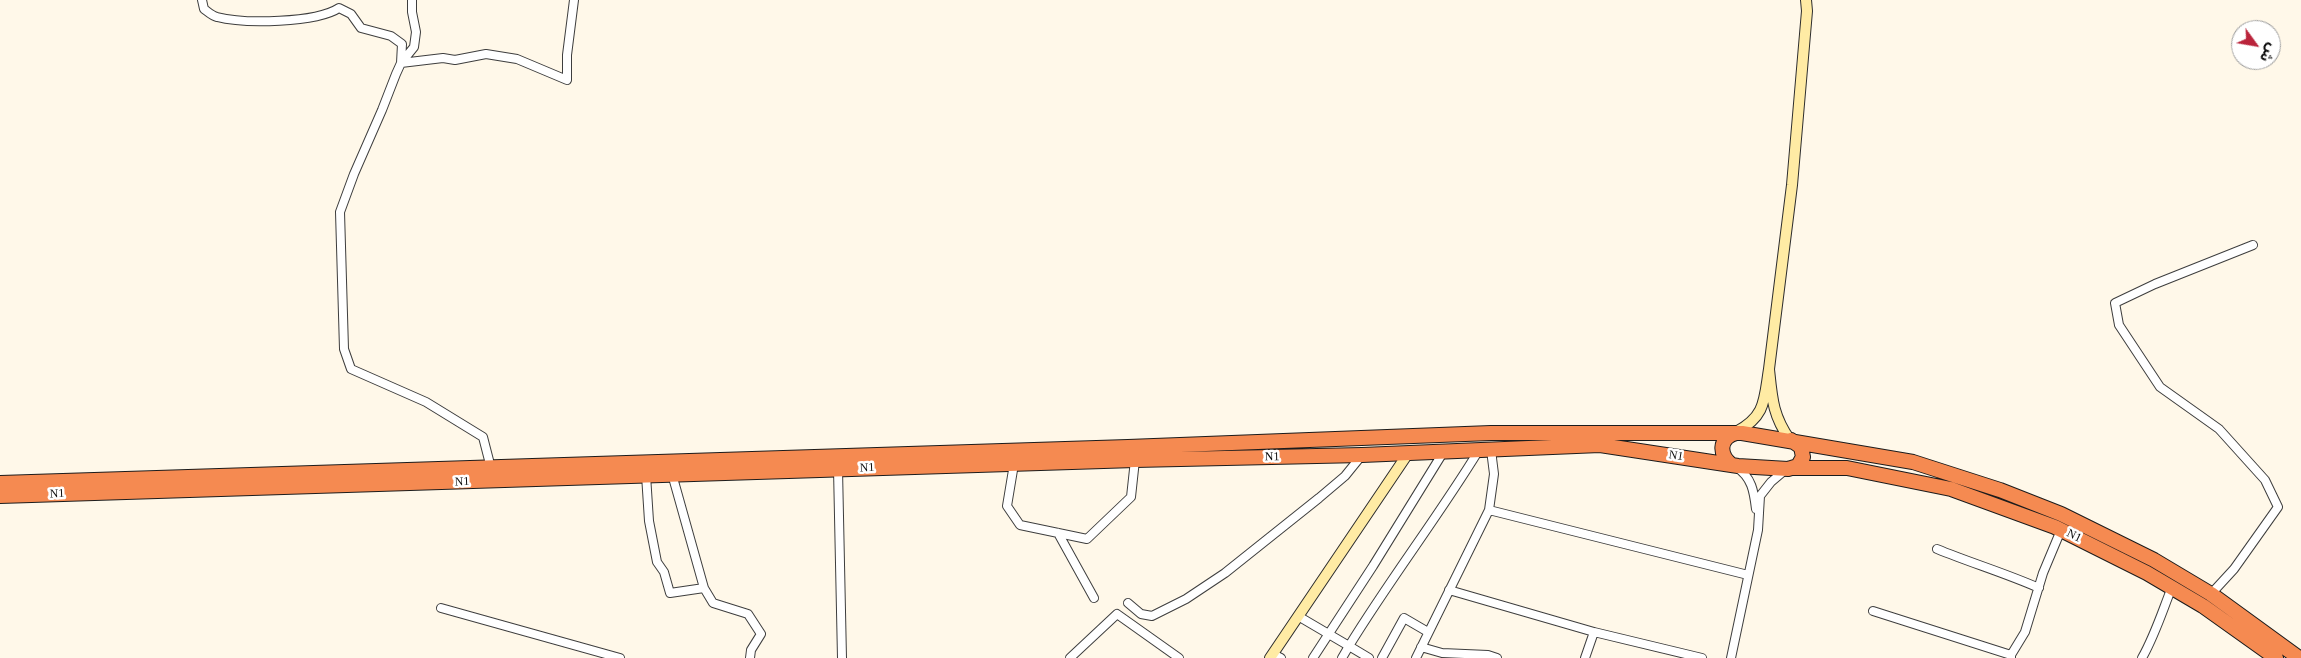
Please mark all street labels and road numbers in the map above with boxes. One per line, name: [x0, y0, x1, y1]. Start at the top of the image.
street label: N1: [1667, 448, 1685, 464]
street label: N1: [1264, 450, 1280, 464]
street label: N1: [859, 461, 875, 475]
street label: N1: [454, 475, 470, 489]
street label: N1: [49, 487, 65, 501]
street label: N1: [2064, 526, 2084, 546]

